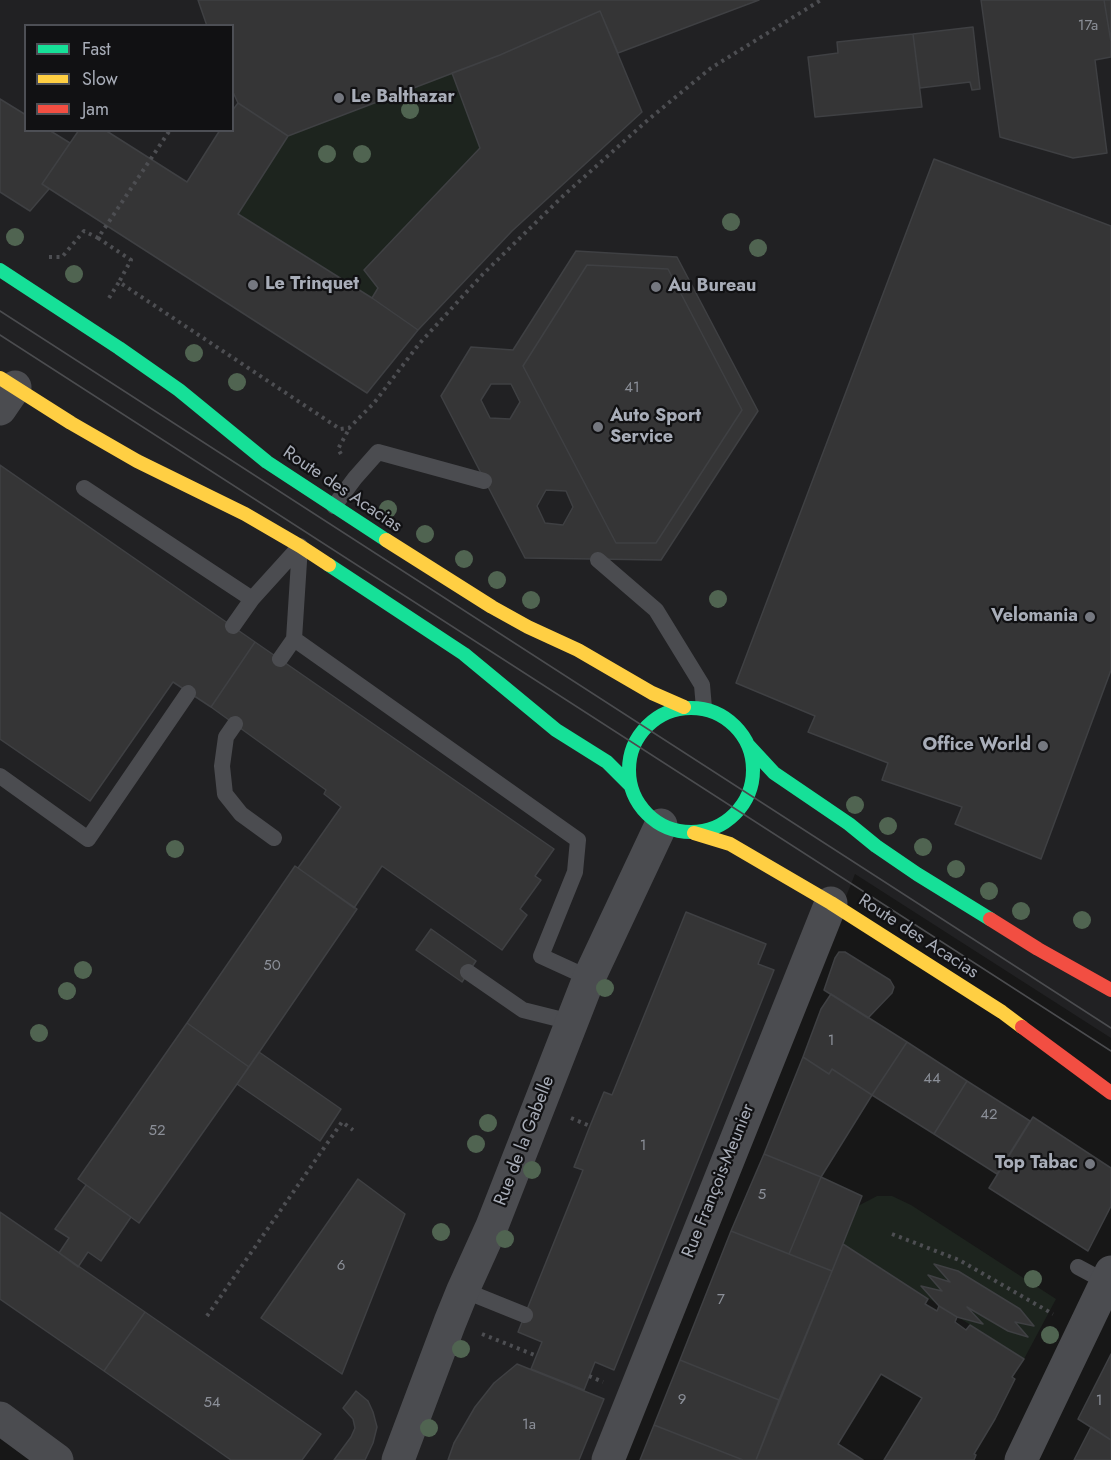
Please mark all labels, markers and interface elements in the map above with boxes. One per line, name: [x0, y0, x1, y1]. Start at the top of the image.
house number: 17a: [1078, 17, 1098, 35]
legend: [24, 24, 234, 132]
text: Fast: [82, 36, 111, 62]
text: Slow: [82, 66, 118, 92]
place label: Le Balthazar: [351, 87, 455, 109]
marker: Le Balthazar: [332, 91, 346, 105]
text: Jam: [82, 96, 109, 122]
place label: Le Trinquet: [265, 274, 359, 296]
place label: Au Bureau: [668, 276, 756, 298]
marker: Le Trinquet: [246, 278, 260, 292]
marker: Au Bureau: [649, 280, 663, 294]
house number: 41: [624, 379, 640, 397]
place label: Auto Sport Service: [610, 406, 701, 448]
marker: Auto Sport Service: [591, 420, 605, 434]
street label: Route des Acacias: [278, 442, 406, 538]
place label: Velomania: [991, 606, 1078, 628]
marker: Velomania: [1083, 610, 1097, 624]
place label: Office World: [923, 735, 1031, 757]
marker: Office World: [1036, 739, 1050, 753]
street label: Route des Acacias: [854, 890, 982, 984]
house number: 50: [263, 957, 281, 975]
house number: 1: [828, 1032, 834, 1050]
house number: 44: [923, 1070, 941, 1088]
street label: Rue de la Gabelle: [490, 1073, 560, 1209]
street label: Rue François-Meunier: [678, 1101, 760, 1261]
house number: 42: [980, 1106, 998, 1124]
house number: 52: [149, 1122, 165, 1140]
house number: 1: [640, 1137, 646, 1155]
place label: Top Tabac: [995, 1153, 1078, 1175]
marker: Top Tabac: [1083, 1157, 1097, 1171]
house number: 5: [758, 1186, 766, 1204]
house number: 6: [337, 1257, 345, 1275]
house number: 7: [717, 1291, 725, 1309]
house number: 9: [678, 1391, 686, 1409]
house number: 1: [1096, 1392, 1102, 1410]
house number: 54: [203, 1394, 221, 1412]
house number: 1a: [522, 1416, 536, 1434]

